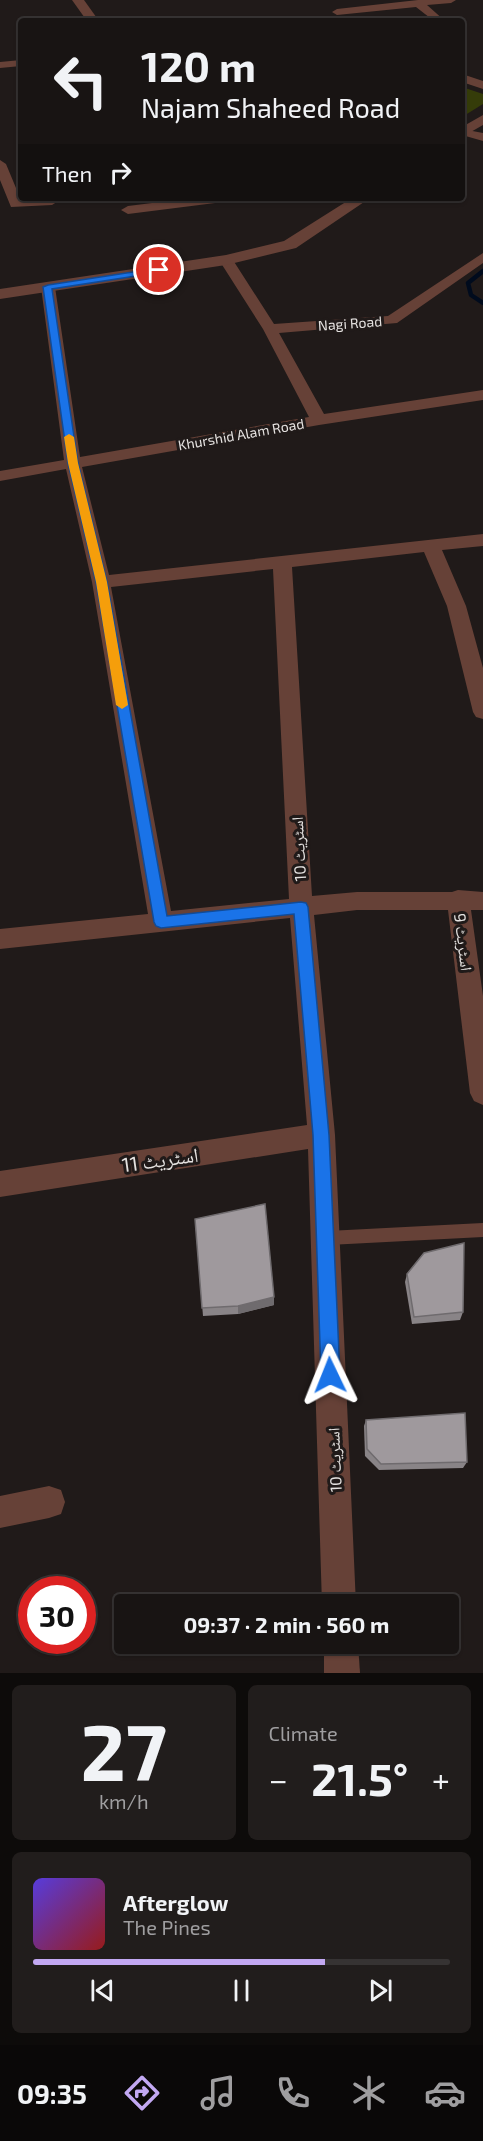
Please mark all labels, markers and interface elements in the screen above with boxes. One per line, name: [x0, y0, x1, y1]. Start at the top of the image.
text: 120 m: [141, 40, 256, 90]
icon: left: [42, 42, 120, 120]
text: Najam Shaheed Road: [141, 91, 400, 123]
icon: right: [104, 156, 137, 189]
text: Then: [42, 160, 92, 186]
pin: [133, 244, 184, 295]
icon: arrive: [142, 253, 175, 286]
street label: Nagi Road: [317, 312, 383, 334]
street label: Khurshid Alam Road: [177, 415, 305, 453]
street label: اسٹریٹ 10: [287, 816, 310, 882]
street label: اسٹریٹ 9: [450, 912, 477, 972]
street label: اسٹریٹ 11: [120, 1142, 200, 1177]
position arrow: [298, 1343, 362, 1407]
street label: اسٹریٹ 10: [323, 1427, 346, 1493]
speed limit sign: 30: [18, 1576, 96, 1654]
text: 09:37 · 2 min · 560 m: [183, 1611, 390, 1637]
text: 27: [80, 1703, 167, 1797]
text: Climate: [269, 1721, 338, 1745]
text: 21.5°: [311, 1751, 408, 1805]
text: −: [269, 1759, 288, 1799]
text: +: [432, 1759, 450, 1799]
text: km/h: [99, 1789, 149, 1813]
text: Afterglow: [123, 1889, 228, 1915]
text: The Pines: [123, 1915, 211, 1939]
icon: previous: [86, 1974, 119, 2007]
icon: pause: [225, 1974, 258, 2007]
icon: next: [364, 1974, 397, 2007]
icon: directions: [121, 2072, 163, 2114]
icon: music: [197, 2072, 239, 2114]
icon: phone: [272, 2072, 314, 2114]
icon: climate: [348, 2072, 390, 2114]
icon: car: [424, 2072, 466, 2114]
text: 09:35: [17, 2077, 87, 2109]

